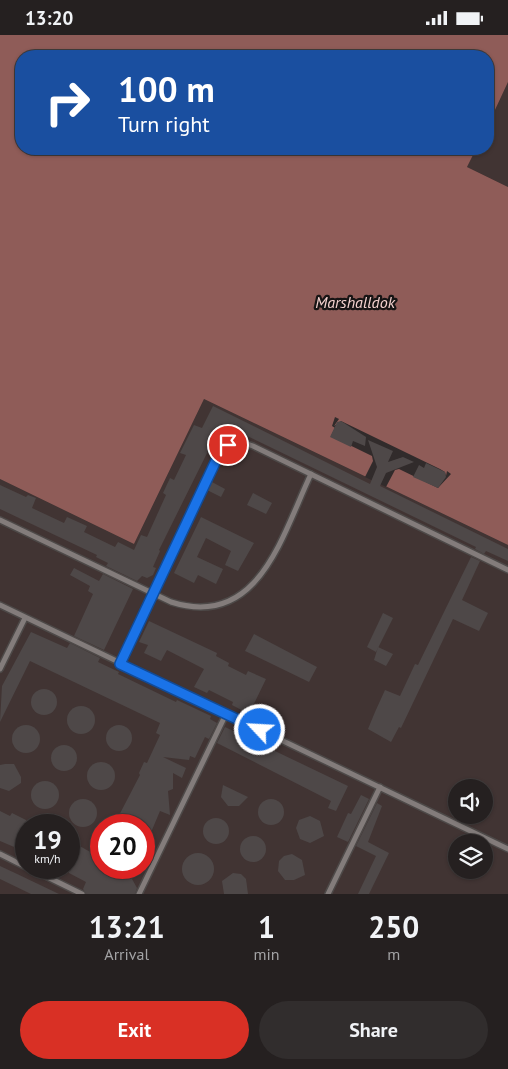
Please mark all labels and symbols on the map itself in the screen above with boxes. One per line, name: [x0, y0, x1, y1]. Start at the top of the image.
water label: Marshalldok: [315, 292, 396, 312]
pin: [207, 424, 249, 466]
position arrow: [233, 703, 285, 755]
speed limit sign: 20: [90, 814, 155, 879]

